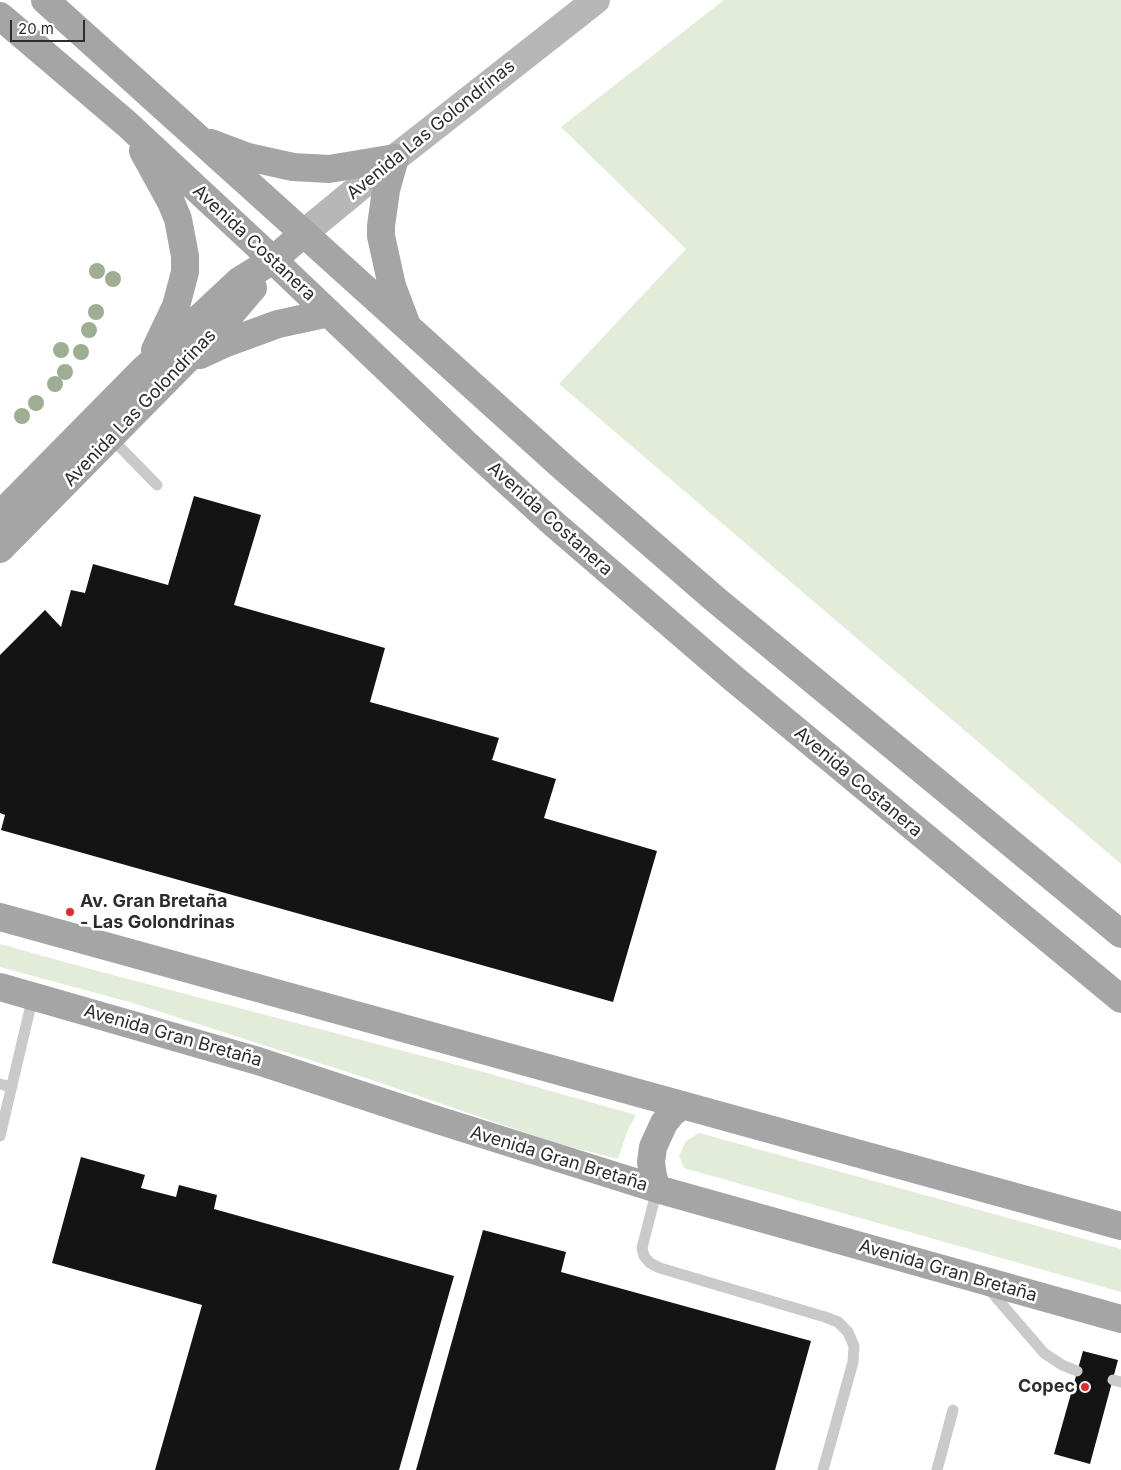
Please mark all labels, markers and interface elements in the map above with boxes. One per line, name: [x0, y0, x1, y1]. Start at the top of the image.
scale bar: [12, 10, 88, 42]
text: 20 m: [18, 19, 54, 38]
street label: Avenida Las Golondrinas: [343, 55, 519, 205]
street label: Avenida Costanera: [188, 180, 320, 306]
street label: Avenida Las Golondrinas: [59, 325, 221, 491]
street label: Avenida Costanera: [483, 457, 617, 581]
street label: Avenida Costanera: [790, 722, 926, 842]
place label: Av. Gran Bretaña - Las Golondrinas: [80, 891, 235, 934]
marker: Av. Gran Bretaña - Las Golondrinas: [64, 906, 76, 918]
street label: Avenida Gran Bretaña: [81, 1000, 265, 1072]
street label: Avenida Gran Bretaña: [468, 1122, 650, 1196]
street label: Avenida Gran Bretaña: [856, 1235, 1040, 1307]
place label: Copec: [1018, 1376, 1075, 1398]
marker: Copec: [1079, 1381, 1091, 1393]

